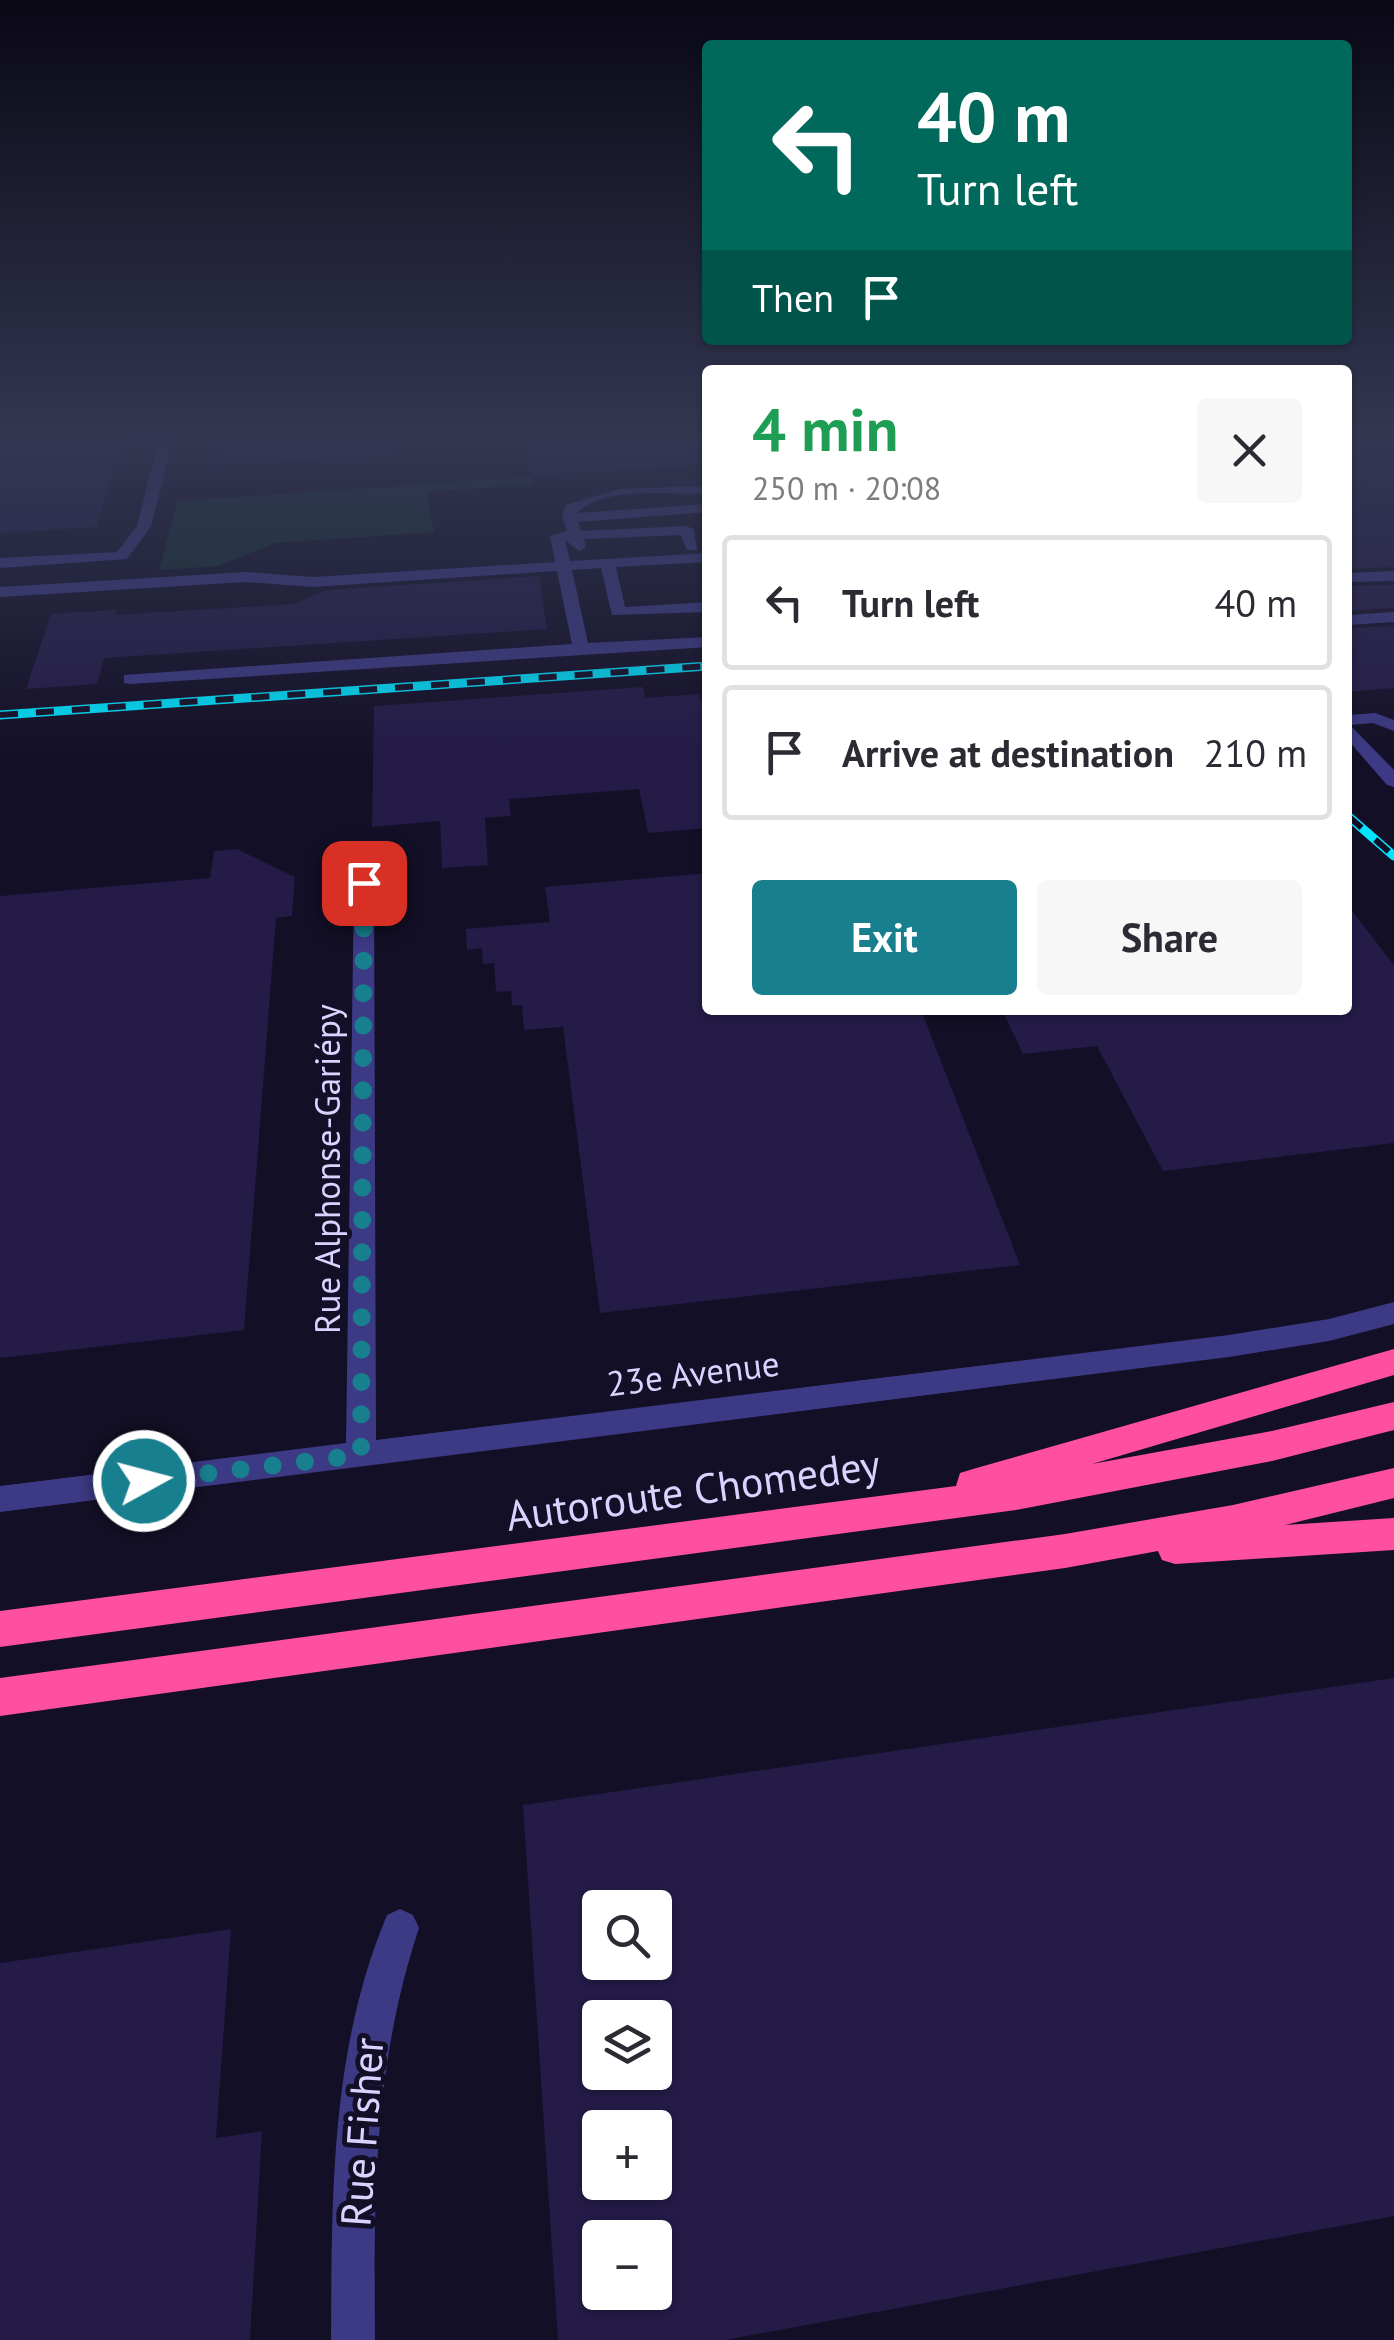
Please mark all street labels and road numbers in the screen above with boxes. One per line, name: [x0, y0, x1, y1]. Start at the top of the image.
street label: Rue Alphonse-Gariépy: [304, 1004, 350, 1334]
street label: 23e Avenue: [604, 1340, 782, 1406]
street label: Autoroute Chomedey: [503, 1436, 884, 1543]
street label: Rue Fisher: [327, 2036, 396, 2228]

